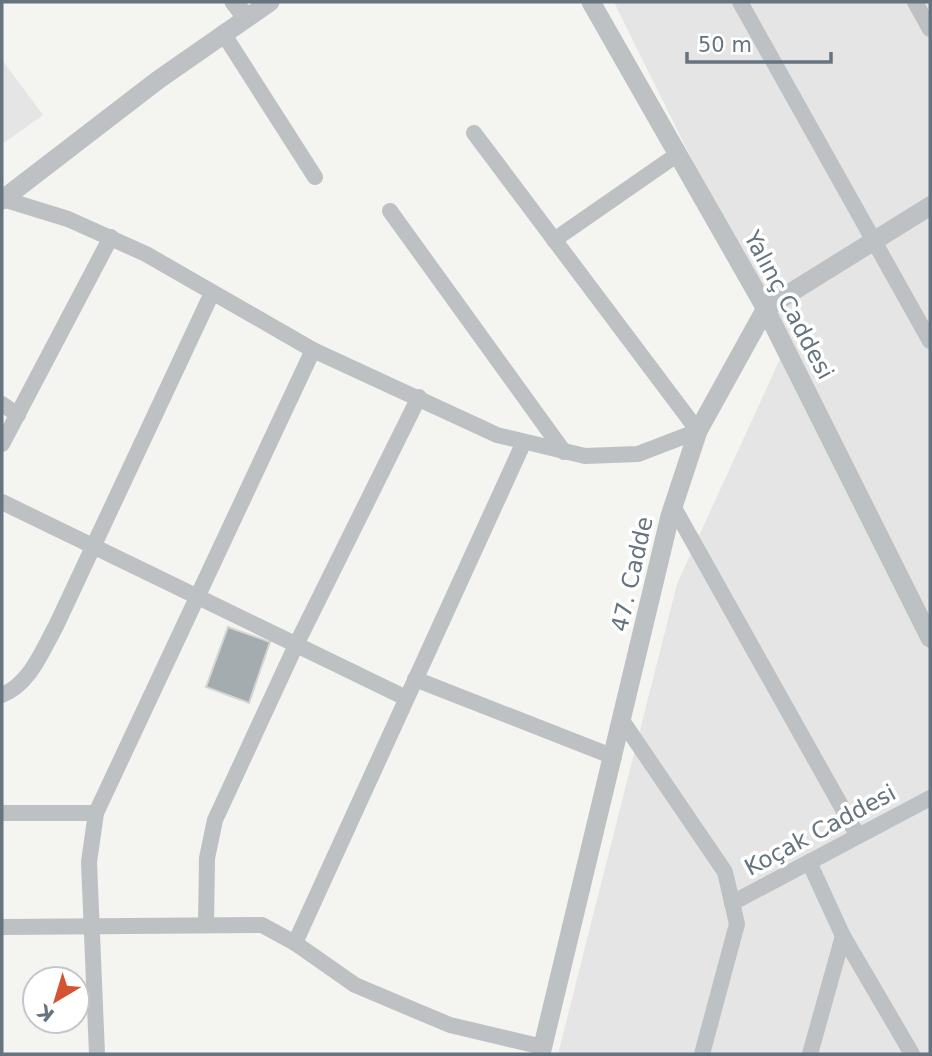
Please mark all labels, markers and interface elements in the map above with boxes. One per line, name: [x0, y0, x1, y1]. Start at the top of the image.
scale bar: [687, 21, 830, 65]
text: 50 m: [698, 33, 752, 57]
street label: Yalınç Caddesi: [739, 226, 839, 384]
street label: 47. Cadde: [606, 514, 658, 634]
street label: Koçak Caddesi: [740, 779, 900, 881]
north arrow: [21, 965, 91, 1035]
text: K: [32, 999, 58, 1027]

